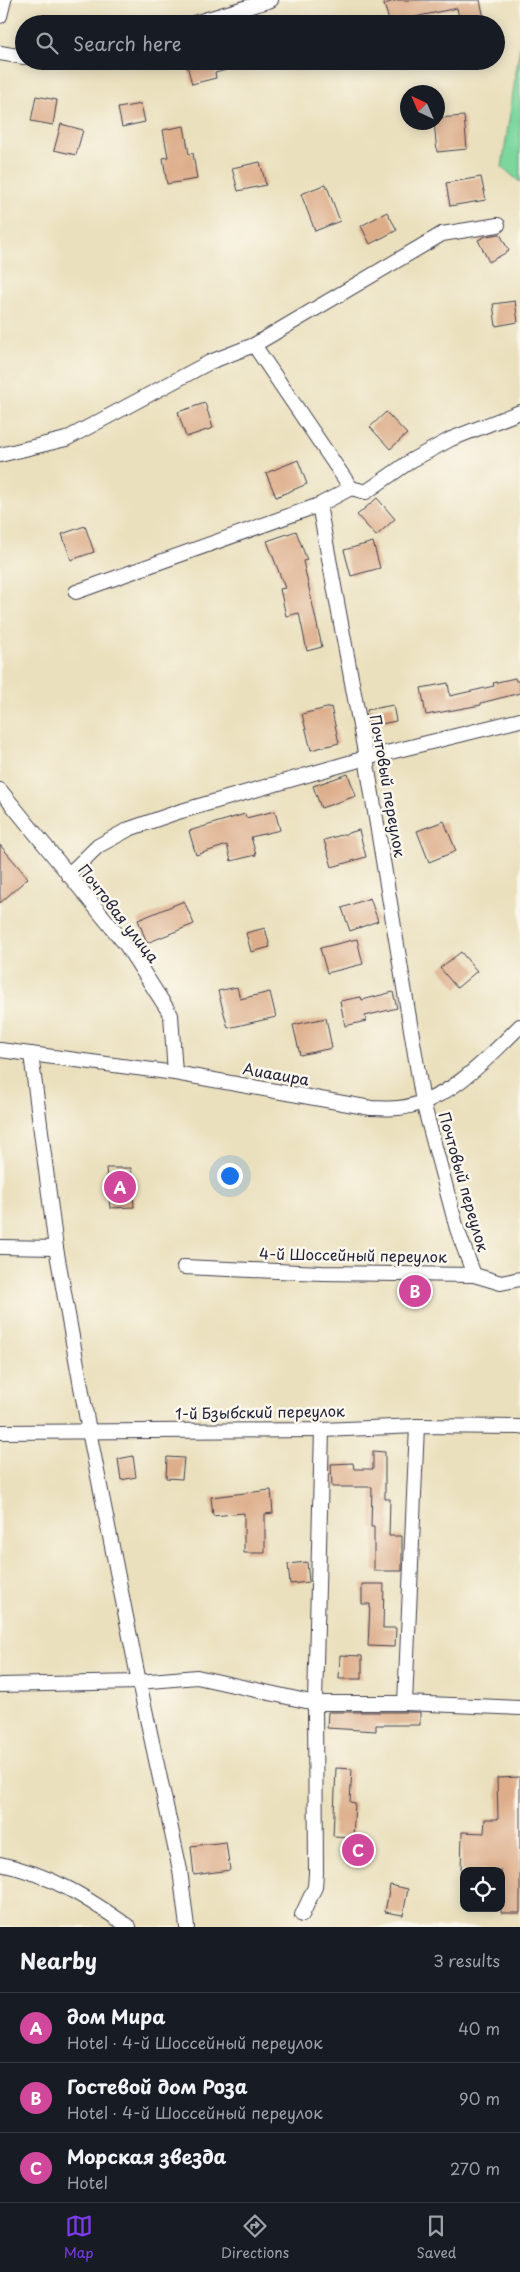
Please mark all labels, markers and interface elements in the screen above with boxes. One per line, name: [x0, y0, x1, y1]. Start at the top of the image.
search box: [15, 15, 505, 70]
icon: search: [33, 29, 61, 57]
text: Search here: [73, 29, 182, 57]
north arrow: [400, 85, 445, 130]
street label: Почтовый переулок: [365, 713, 412, 859]
street label: Почтовая улица: [73, 859, 165, 968]
street label: Аиааира: [241, 1056, 312, 1091]
street label: Почтовый переулок: [433, 1109, 495, 1254]
your location: [217, 1163, 243, 1189]
pin: A: [104, 1168, 136, 1206]
street label: 4-й Шоссейный переулок: [259, 1241, 447, 1268]
pin: B: [399, 1272, 431, 1310]
street label: 1-й Бзыбский переулок: [175, 1399, 345, 1424]
pin: C: [342, 1831, 374, 1869]
map controls: [460, 1867, 505, 1912]
button: locate: [460, 1867, 505, 1912]
text: Nearby: [20, 1944, 97, 1976]
text: 3 results: [433, 1948, 500, 1972]
text: дом Мира: [67, 2002, 166, 2030]
text: A: [30, 2016, 42, 2040]
text: 40 m: [458, 2016, 500, 2040]
text: Hotel · 4-й Шоссейный переулок: [67, 2030, 323, 2054]
text: Гостевой дом Роза: [67, 2072, 248, 2100]
text: B: [31, 2086, 41, 2110]
text: 90 m: [459, 2086, 500, 2110]
text: Hotel · 4-й Шоссейный переулок: [67, 2100, 323, 2124]
text: Морская звезда: [67, 2142, 226, 2170]
text: C: [30, 2156, 42, 2180]
text: 270 m: [450, 2156, 500, 2180]
text: Hotel: [67, 2170, 108, 2194]
tab: Map: [64, 2212, 94, 2263]
tab: Directions: [221, 2212, 289, 2263]
tab: Saved: [417, 2212, 456, 2263]

